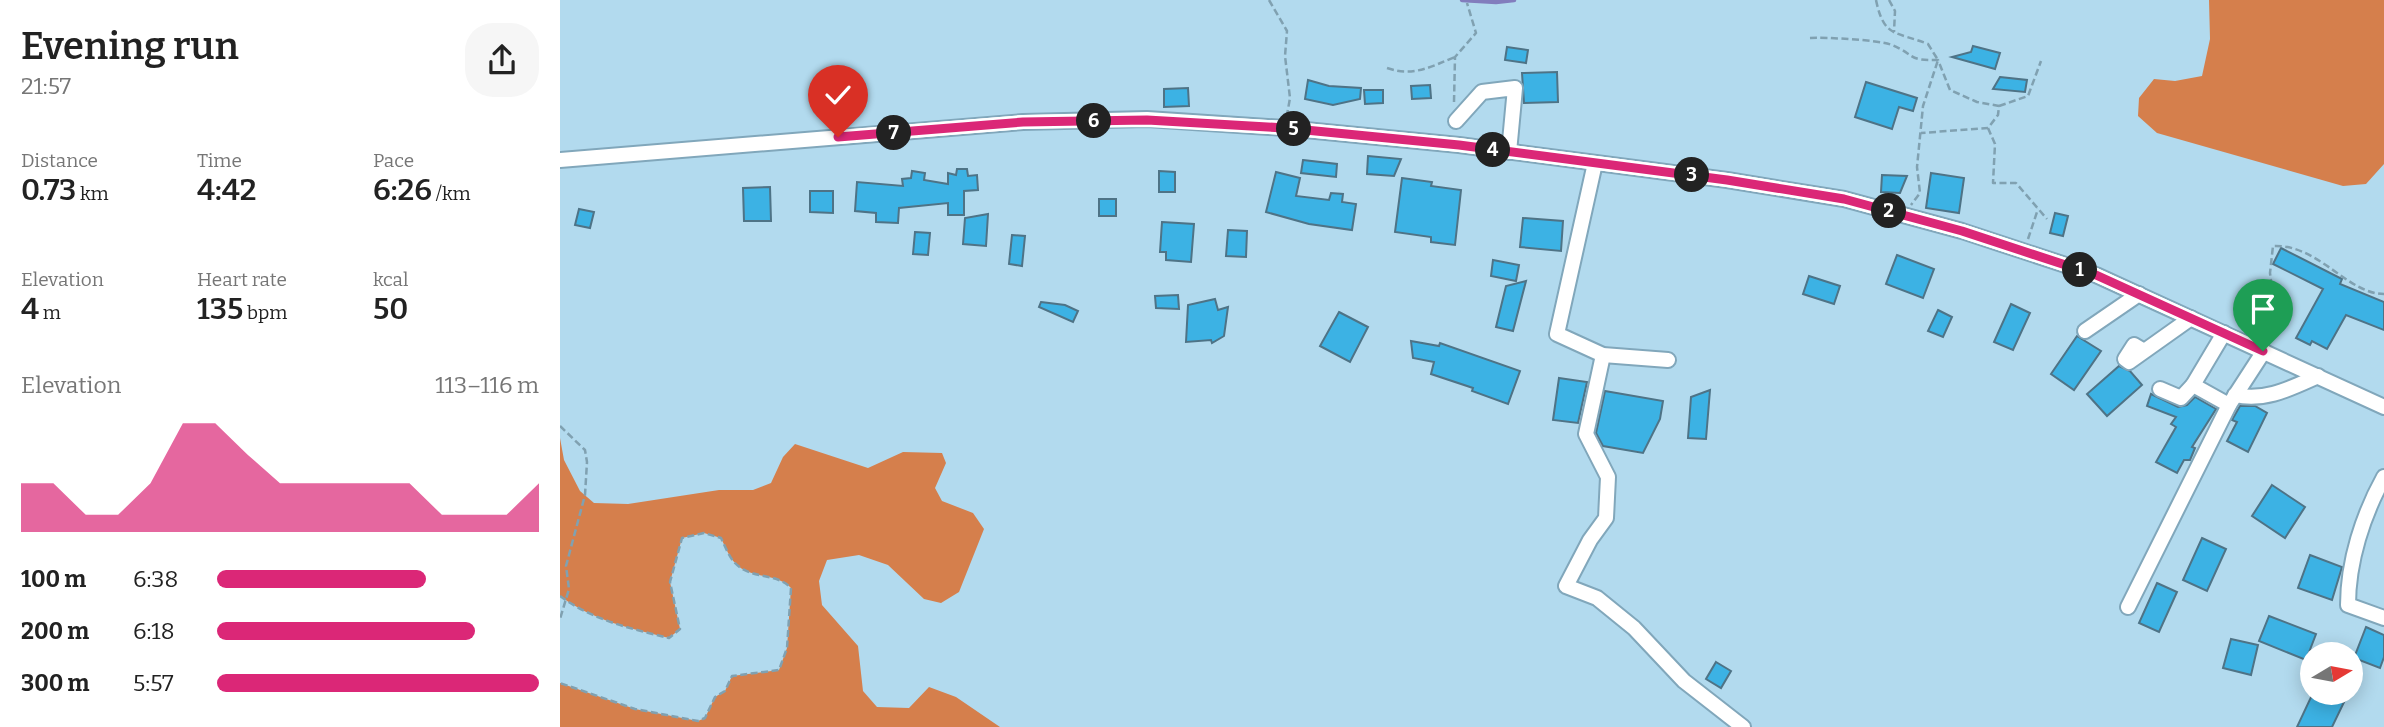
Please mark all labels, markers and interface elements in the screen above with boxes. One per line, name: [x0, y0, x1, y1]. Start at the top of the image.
text: Evening run: [21, 23, 239, 69]
button: share: [465, 23, 539, 97]
pin: [808, 65, 868, 137]
text: 21:57: [21, 72, 71, 100]
icon: check: [819, 76, 857, 114]
pin: 6: [1076, 104, 1112, 138]
text: 6: [1088, 109, 1099, 132]
pin: 5: [1276, 111, 1312, 146]
pin: 7: [876, 116, 912, 150]
text: 5: [1288, 117, 1299, 140]
text: 7: [888, 121, 899, 144]
pin: 4: [1476, 132, 1510, 168]
text: 4: [1487, 138, 1498, 161]
text: Distance: [21, 149, 98, 172]
text: Time: [197, 149, 242, 172]
text: Pace: [373, 149, 414, 172]
pin: 3: [1674, 158, 1710, 192]
text: 3: [1686, 163, 1697, 186]
text: 0.73: [21, 172, 76, 208]
text: 4:42: [197, 172, 257, 208]
text: 6:26: [373, 172, 432, 208]
text: km: [76, 182, 109, 205]
text: /km: [432, 182, 471, 205]
pin: 2: [1872, 194, 1906, 228]
text: 2: [1883, 199, 1894, 222]
pin: 1: [2062, 252, 2098, 288]
text: 1: [2075, 258, 2084, 281]
text: Elevation: [21, 268, 104, 291]
text: Heart rate: [197, 268, 287, 291]
text: kcal: [373, 268, 408, 291]
pin: [2233, 279, 2293, 351]
icon: arrive: [2244, 290, 2282, 328]
text: 4: [21, 291, 39, 327]
text: 135: [197, 291, 243, 327]
text: 50: [373, 291, 408, 327]
text: m: [39, 301, 61, 324]
text: bpm: [243, 301, 287, 324]
text: Elevation: [21, 371, 121, 399]
text: 113–116 m: [435, 371, 539, 399]
text: 100 m: [21, 565, 86, 593]
text: 6:38: [133, 565, 178, 593]
text: 200 m: [21, 617, 89, 645]
text: 6:18: [133, 617, 175, 645]
north arrow: [2300, 642, 2362, 705]
map controls: [2300, 642, 2363, 705]
text: 300 m: [21, 669, 90, 697]
text: 5:57: [133, 669, 174, 697]

